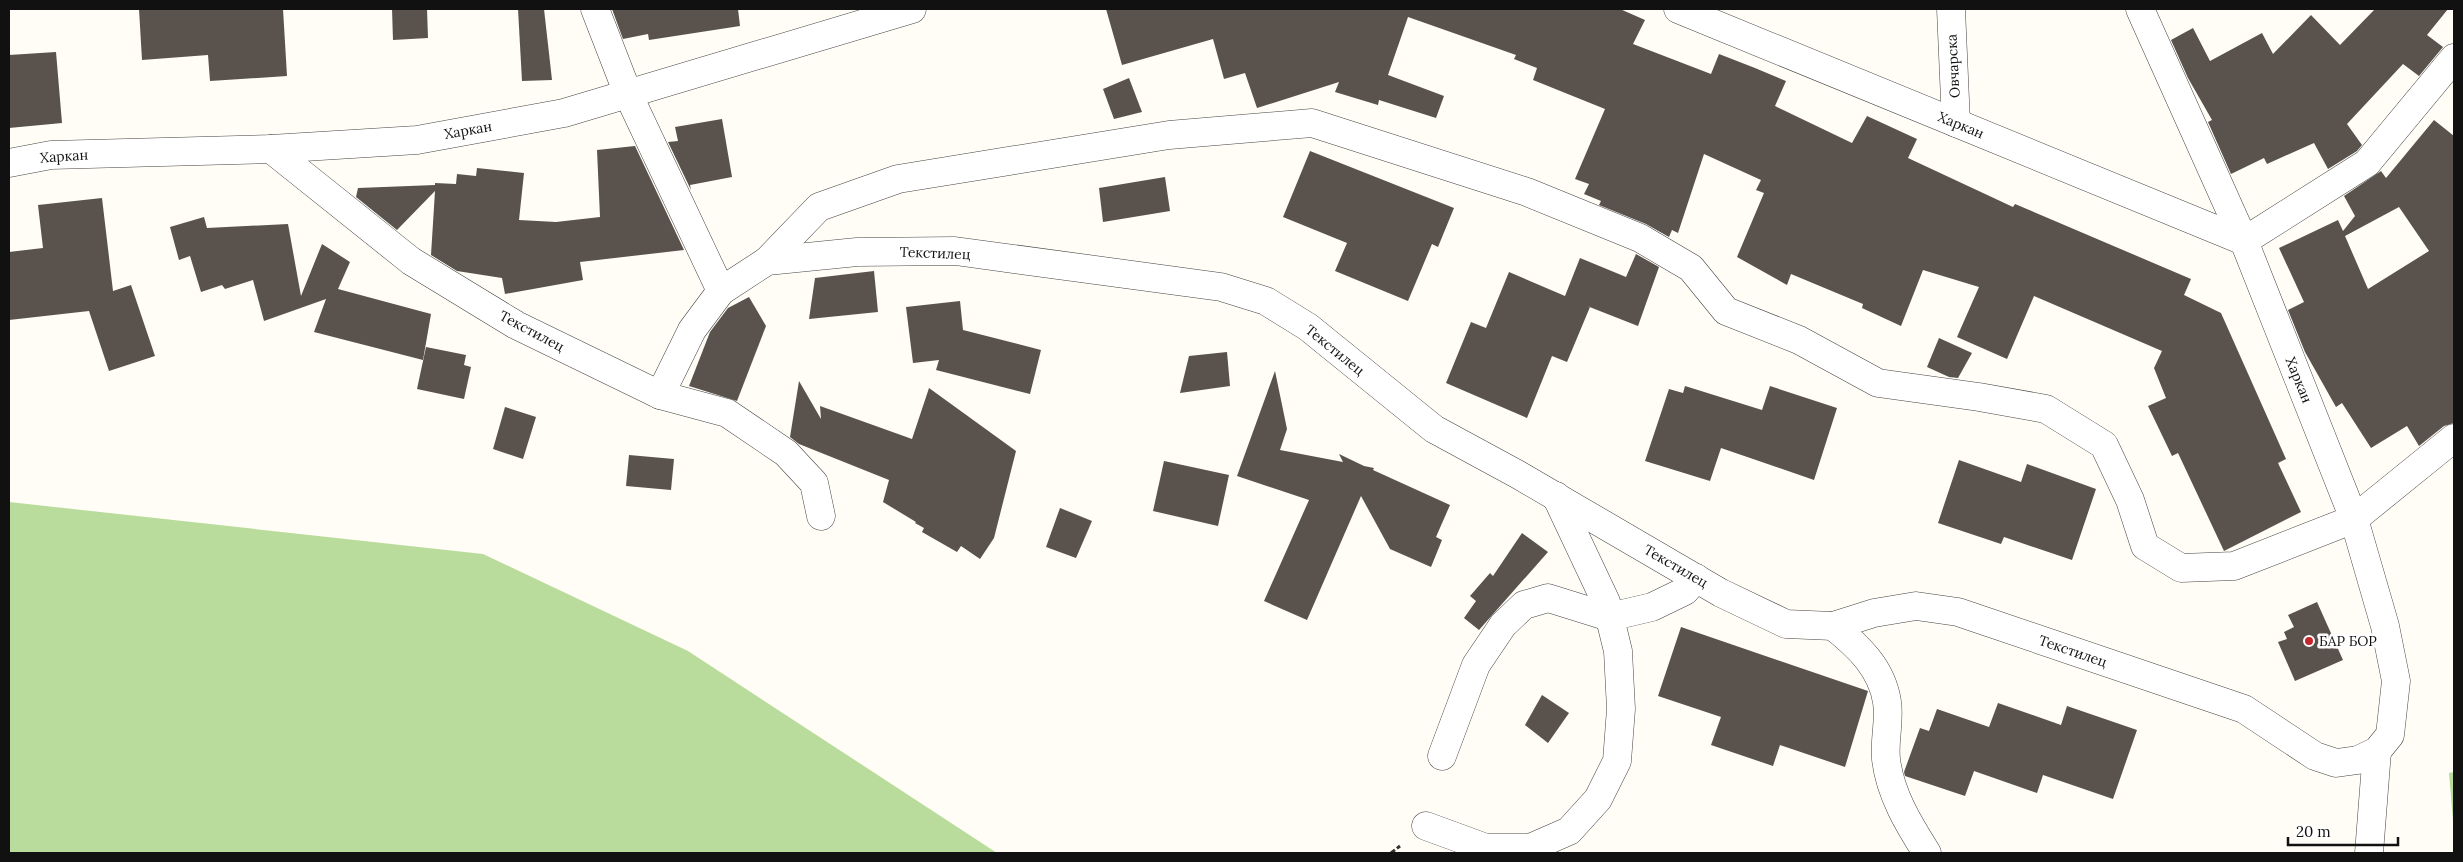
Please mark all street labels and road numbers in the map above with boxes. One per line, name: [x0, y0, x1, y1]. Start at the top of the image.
street label: Овчарска: [1942, 34, 1964, 98]
street label: Харкан: [1935, 108, 1987, 142]
street label: Харкан: [443, 117, 494, 143]
street label: Харкан: [39, 145, 89, 167]
street label: Текстилец: [899, 243, 971, 263]
street label: Текстилец: [496, 306, 568, 356]
street label: Текстилец: [1302, 321, 1369, 380]
street label: Харкан: [2282, 354, 2316, 406]
street label: Текстилец: [1641, 540, 1712, 592]
street label: Текстилец: [2037, 631, 2110, 671]

